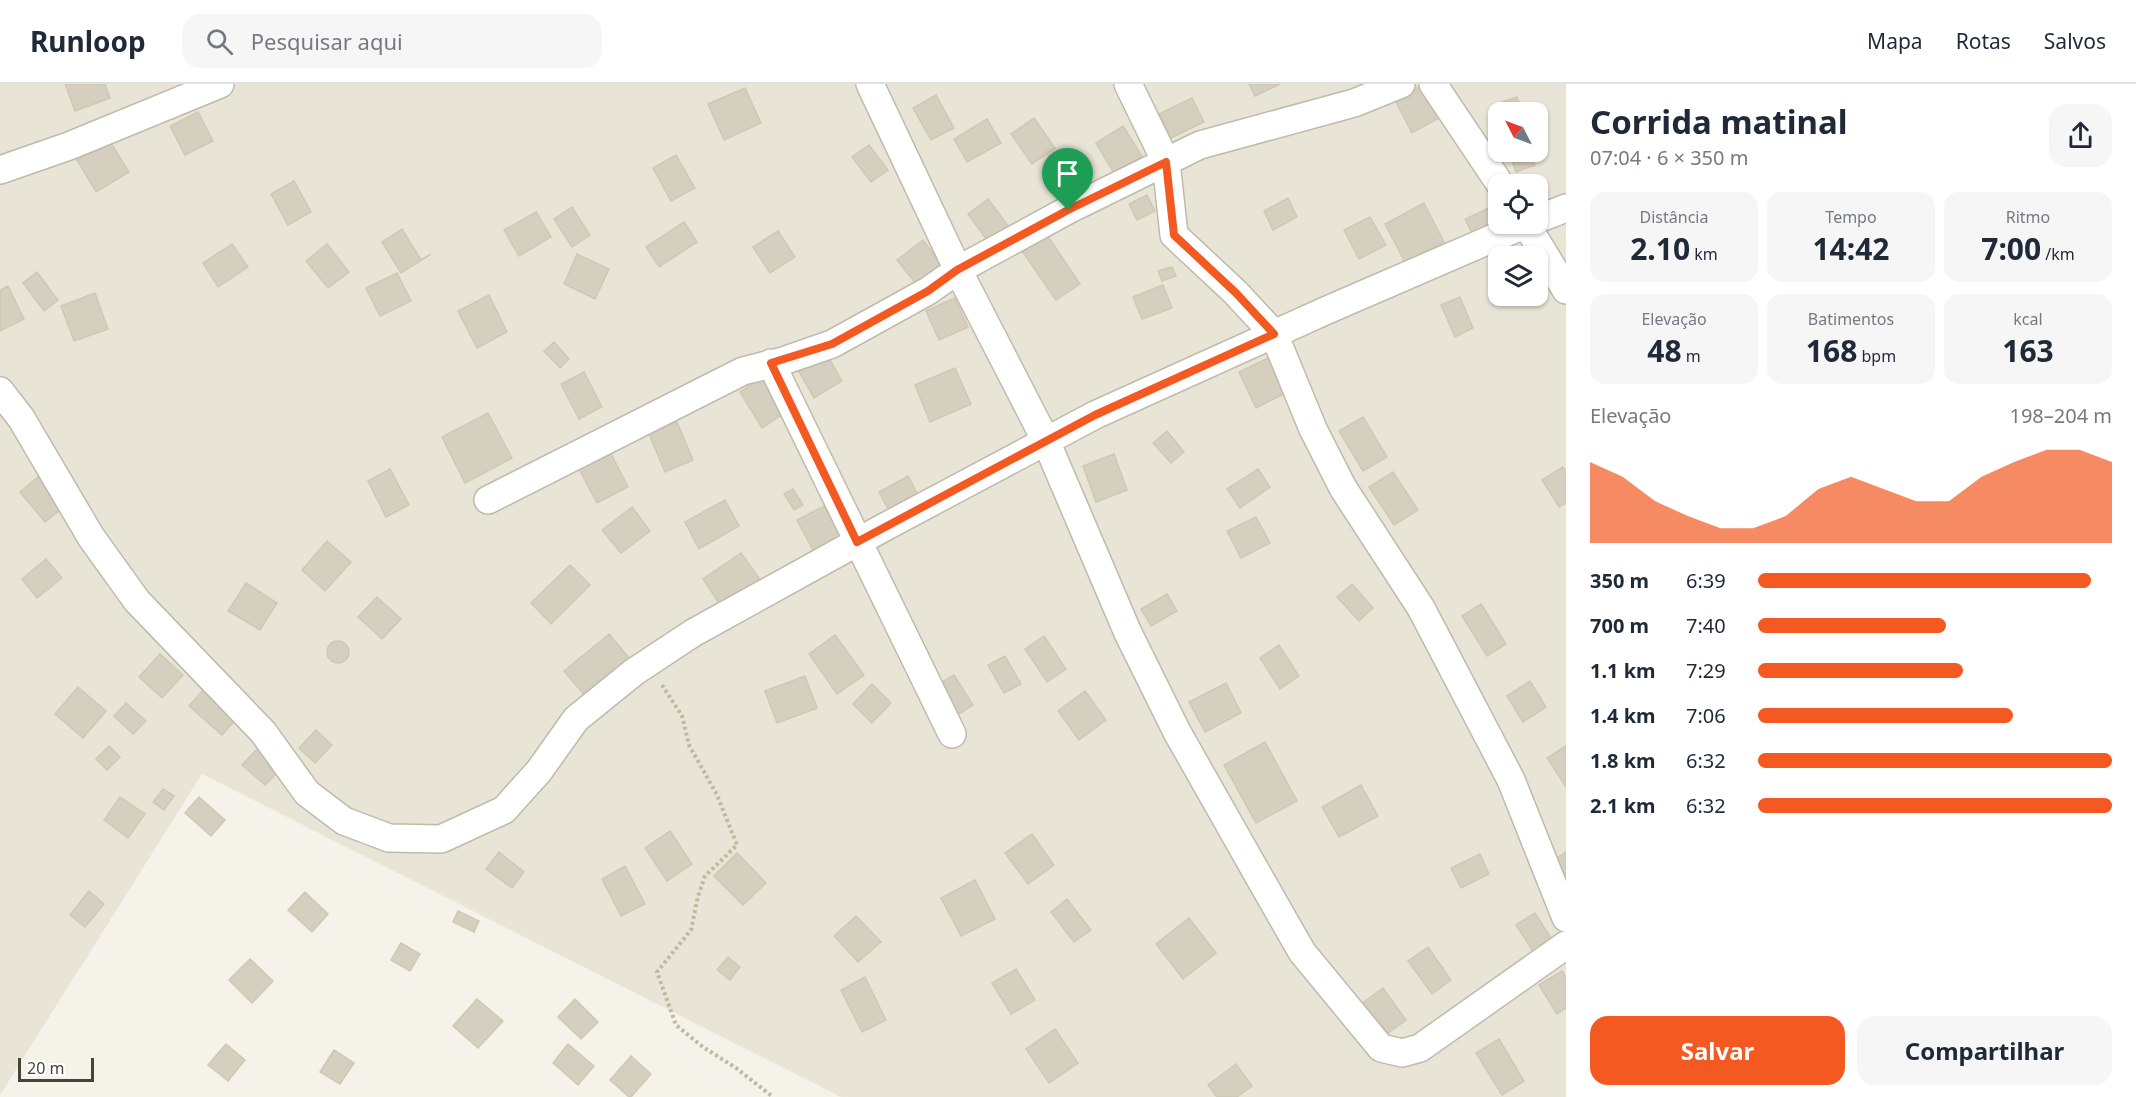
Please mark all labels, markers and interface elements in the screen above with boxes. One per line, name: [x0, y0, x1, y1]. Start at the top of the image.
search box: [182, 14, 602, 68]
text: Runloop: [30, 22, 146, 60]
icon: search: [203, 25, 236, 58]
text: Pesquisar aqui: [251, 26, 403, 56]
text: Mapa: [1867, 27, 1923, 55]
text: Rotas: [1956, 27, 2011, 55]
text: Salvos: [2044, 27, 2106, 55]
text: Corrida matinal: [1590, 99, 1848, 144]
north arrow: [1488, 102, 1548, 162]
map controls: [1488, 102, 1548, 306]
button: share: [2049, 104, 2112, 167]
text: 07:04 · 6 × 350 m: [1590, 144, 1748, 171]
pin: [1042, 148, 1093, 210]
icon: arrive: [1051, 157, 1084, 190]
button: locate: [1488, 174, 1548, 234]
text: Distância: [1640, 206, 1708, 228]
text: Tempo: [1825, 206, 1877, 228]
text: Ritmo: [2006, 206, 2050, 228]
text: 2.10: [1630, 228, 1690, 269]
text: 14:42: [1812, 228, 1890, 269]
text: 7:00: [1981, 228, 2041, 269]
text: km: [1690, 243, 1718, 265]
text: /km: [2041, 243, 2075, 265]
button: layers: [1488, 246, 1548, 306]
text: Elevação: [1641, 308, 1707, 330]
text: Batimentos: [1808, 308, 1894, 330]
text: kcal: [2013, 308, 2043, 330]
text: 48: [1647, 330, 1682, 371]
text: 168: [1806, 330, 1857, 371]
text: 163: [2002, 330, 2054, 371]
text: m: [1682, 345, 1701, 367]
text: bpm: [1857, 345, 1896, 367]
text: Elevação: [1590, 402, 1671, 429]
text: 198–204 m: [2009, 402, 2112, 429]
text: 350 m: [1590, 567, 1649, 594]
text: 6:39: [1686, 567, 1726, 594]
text: 700 m: [1590, 612, 1649, 639]
text: 7:40: [1686, 612, 1726, 639]
text: 1.1 km: [1590, 657, 1656, 684]
text: 7:29: [1686, 657, 1726, 684]
text: 1.4 km: [1590, 702, 1656, 729]
text: 7:06: [1686, 702, 1726, 729]
text: 1.8 km: [1590, 747, 1656, 774]
text: 6:32: [1686, 747, 1726, 774]
text: 2.1 km: [1590, 792, 1656, 819]
text: 6:32: [1686, 792, 1726, 819]
button: Salvar: [1590, 1016, 1845, 1085]
button: Compartilhar: [1857, 1016, 2112, 1085]
scale bar: [18, 1055, 94, 1082]
text: 20 m: [27, 1057, 64, 1079]

